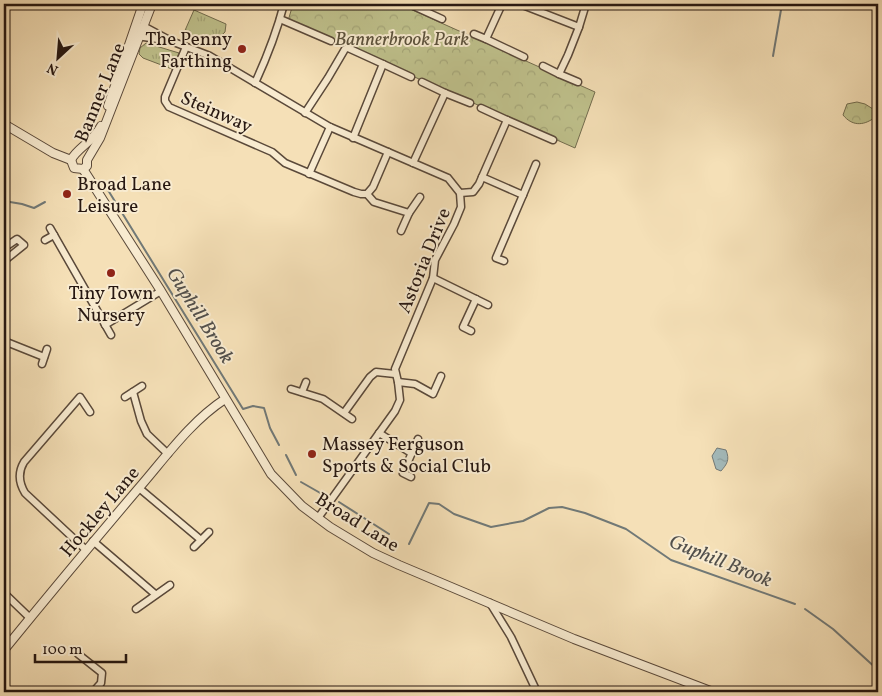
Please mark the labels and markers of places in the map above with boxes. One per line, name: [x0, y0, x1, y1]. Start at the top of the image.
place label: The Penny Farthing: [145, 27, 232, 75]
marker: The Penny Farthing: [236, 43, 248, 55]
place label: Broad Lane Leisure: [77, 172, 171, 220]
marker: Broad Lane Leisure: [61, 188, 73, 200]
marker: Tiny Town Nursery: [105, 267, 117, 279]
place label: Tiny Town Nursery: [68, 281, 154, 329]
place label: Massey Ferguson Sports & Social Club: [322, 432, 491, 480]
marker: Massey Ferguson Sports & Social Club: [306, 448, 318, 460]

